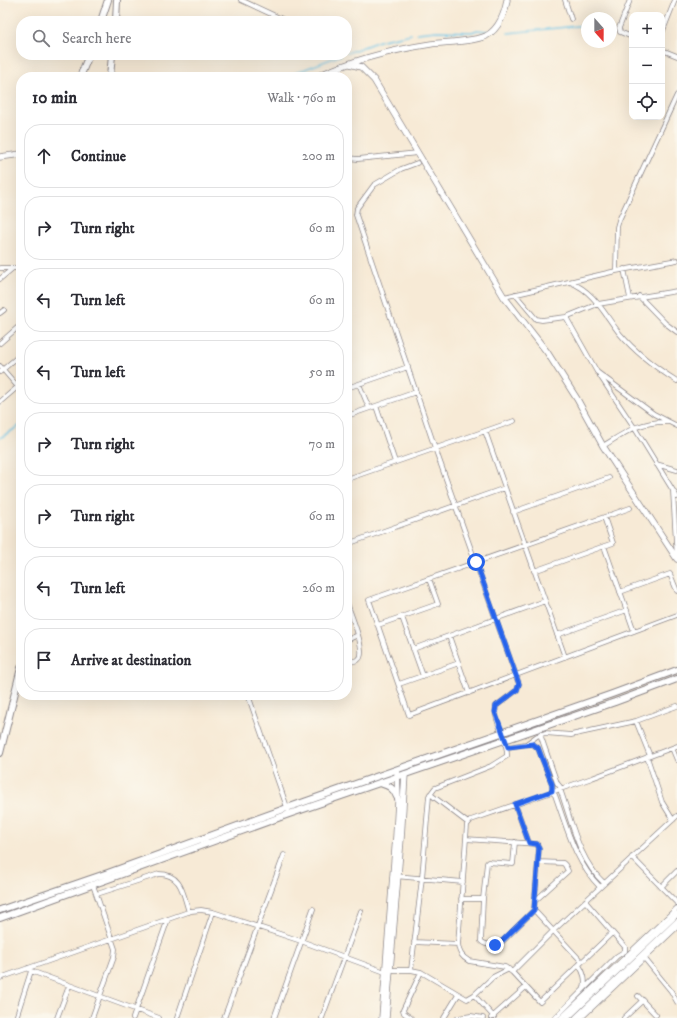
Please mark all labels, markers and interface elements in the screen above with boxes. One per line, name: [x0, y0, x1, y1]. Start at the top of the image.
north arrow: [581, 12, 617, 48]
map controls: [629, 12, 665, 120]
button: +: [629, 12, 665, 48]
search box: [16, 16, 352, 60]
icon: search: [30, 27, 52, 49]
text: Search here: [62, 29, 131, 48]
button: −: [629, 48, 665, 84]
button: locate: [629, 84, 665, 120]
text: 10 min: [32, 87, 77, 109]
text: Walk · 760 m: [267, 90, 336, 106]
icon: ahead: [33, 145, 55, 167]
text: Continue: [71, 147, 126, 166]
text: 200 m: [302, 148, 335, 164]
icon: right: [33, 217, 55, 239]
text: Turn right: [71, 219, 134, 238]
text: 60 m: [309, 220, 335, 236]
icon: left: [33, 289, 55, 311]
text: Turn left: [71, 291, 125, 310]
text: 60 m: [309, 292, 335, 308]
icon: left: [33, 361, 55, 383]
text: Turn left: [71, 363, 125, 382]
text: 50 m: [309, 364, 335, 380]
icon: right: [33, 433, 55, 455]
text: Turn right: [71, 435, 134, 454]
text: 70 m: [309, 436, 335, 452]
icon: right: [33, 505, 55, 527]
text: Turn right: [71, 507, 134, 526]
text: 60 m: [309, 508, 335, 524]
route start: [467, 553, 485, 571]
icon: left: [33, 577, 55, 599]
text: Turn left: [71, 579, 125, 598]
text: 260 m: [302, 580, 335, 596]
icon: arrive: [33, 649, 55, 671]
text: Arrive at destination: [71, 651, 191, 670]
route end: [486, 936, 504, 954]

